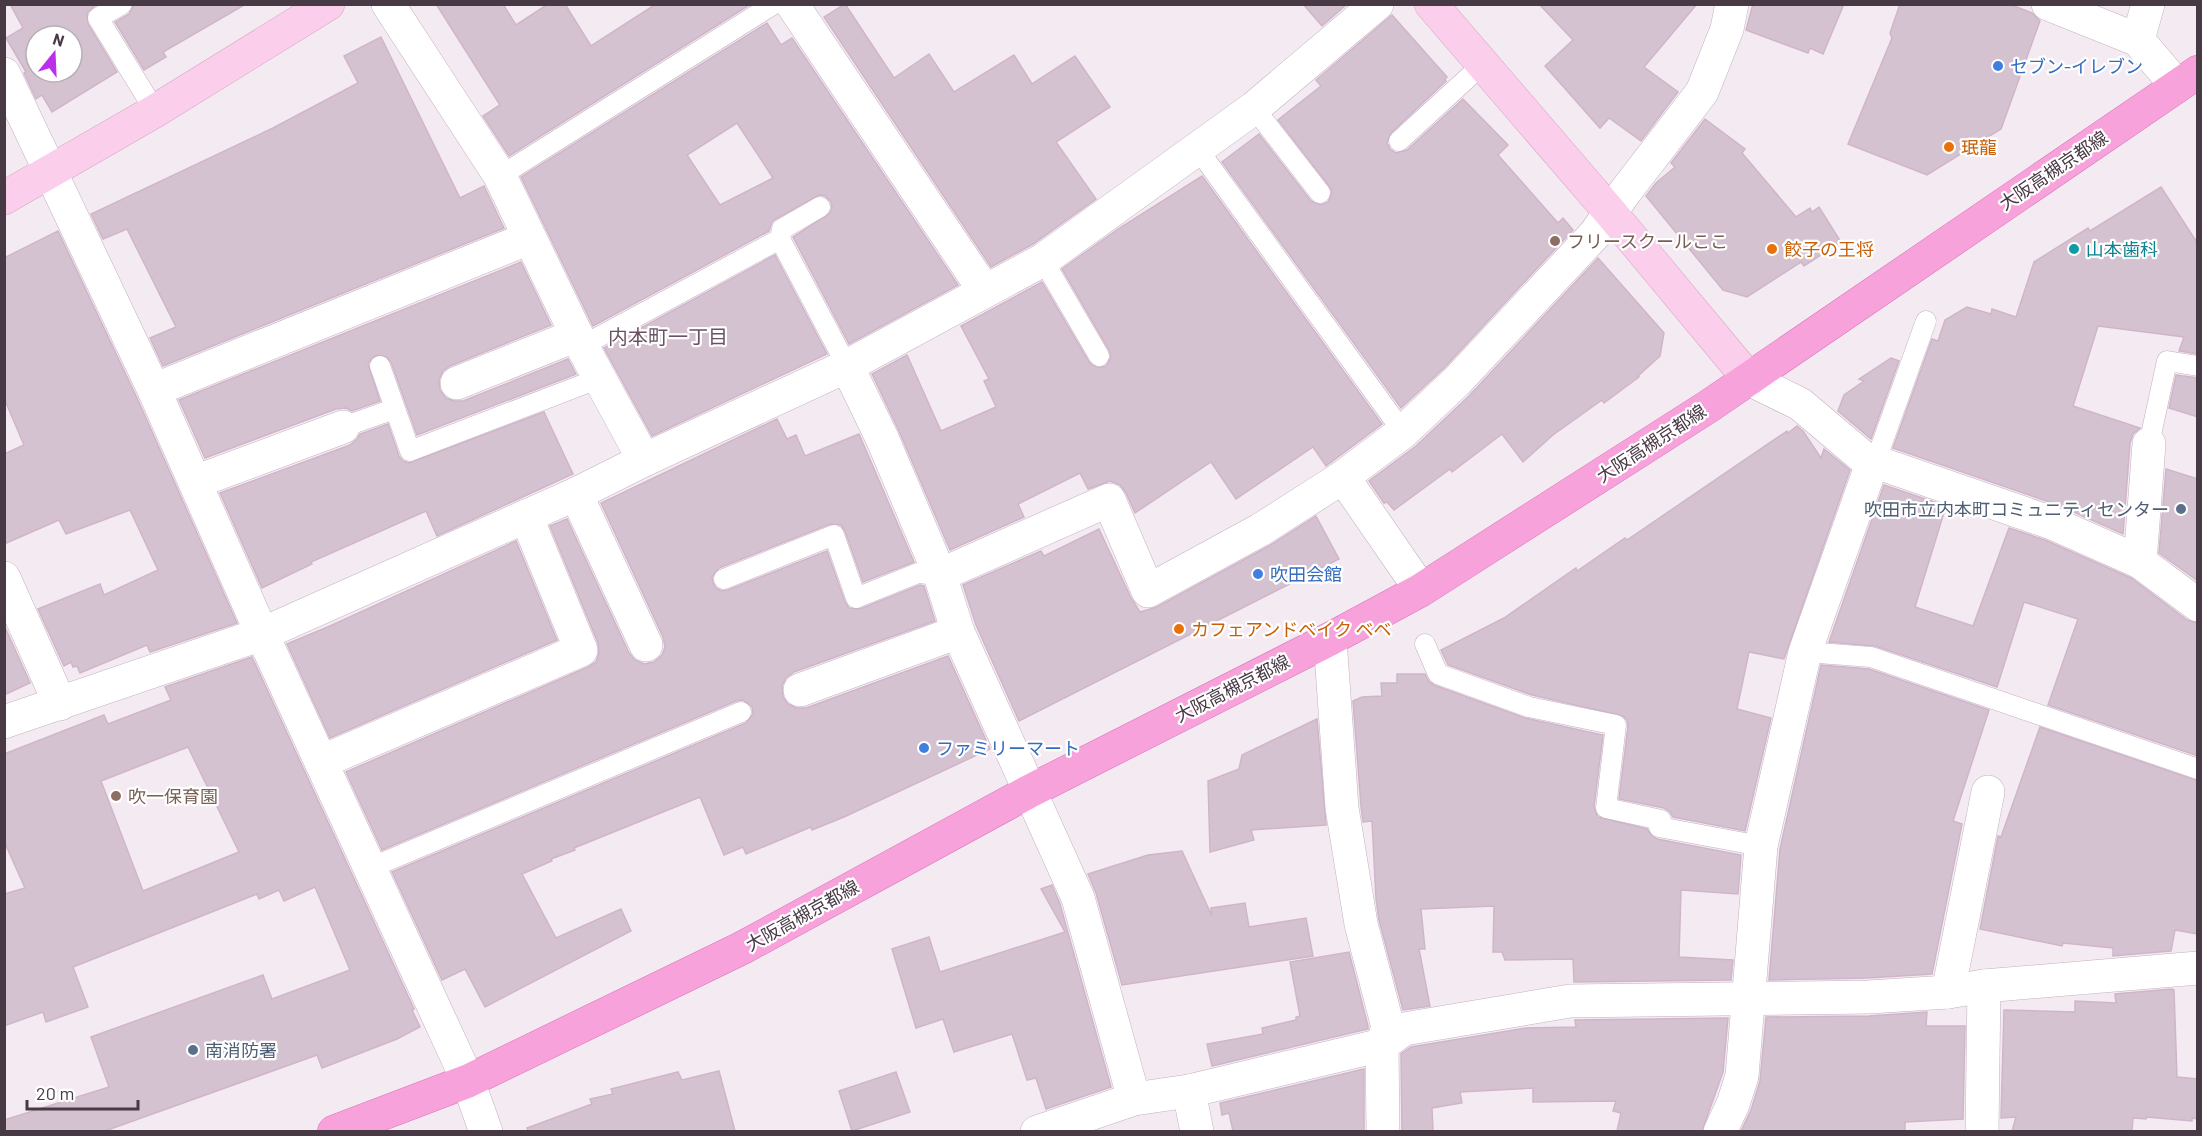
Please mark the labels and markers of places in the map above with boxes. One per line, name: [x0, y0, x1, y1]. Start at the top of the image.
place label: セブン-イレブン: [2010, 55, 2143, 77]
marker: セブン-イレブン: [1991, 59, 2005, 73]
place label: 珉龍: [1961, 136, 1997, 158]
marker: 珉龍: [1942, 140, 1956, 154]
place label: フリースクールここ: [1567, 230, 1728, 252]
marker: フリースクールここ: [1548, 234, 1562, 248]
place label: 餃子の王将: [1784, 238, 1874, 260]
place label: 山本歯科: [2086, 238, 2158, 260]
marker: 餃子の王将: [1765, 242, 1779, 256]
marker: 山本歯科: [2067, 242, 2081, 256]
place label: 吹田市立内本町コミュニティセンター: [1864, 498, 2169, 520]
marker: 吹田市立内本町コミュニティセンター: [2174, 502, 2188, 516]
place label: 吹田会館: [1270, 563, 1342, 585]
marker: 吹田会館: [1251, 567, 1265, 581]
place label: カフェアンドベイク ベベ: [1191, 618, 1392, 640]
marker: カフェアンドベイク ベベ: [1172, 622, 1186, 636]
place label: ファミリーマート: [936, 737, 1080, 759]
marker: ファミリーマート: [917, 741, 931, 755]
place label: 吹一保育園: [128, 785, 218, 807]
marker: 吹一保育園: [109, 789, 123, 803]
place label: 南消防署: [205, 1039, 277, 1061]
marker: 南消防署: [186, 1043, 200, 1057]

